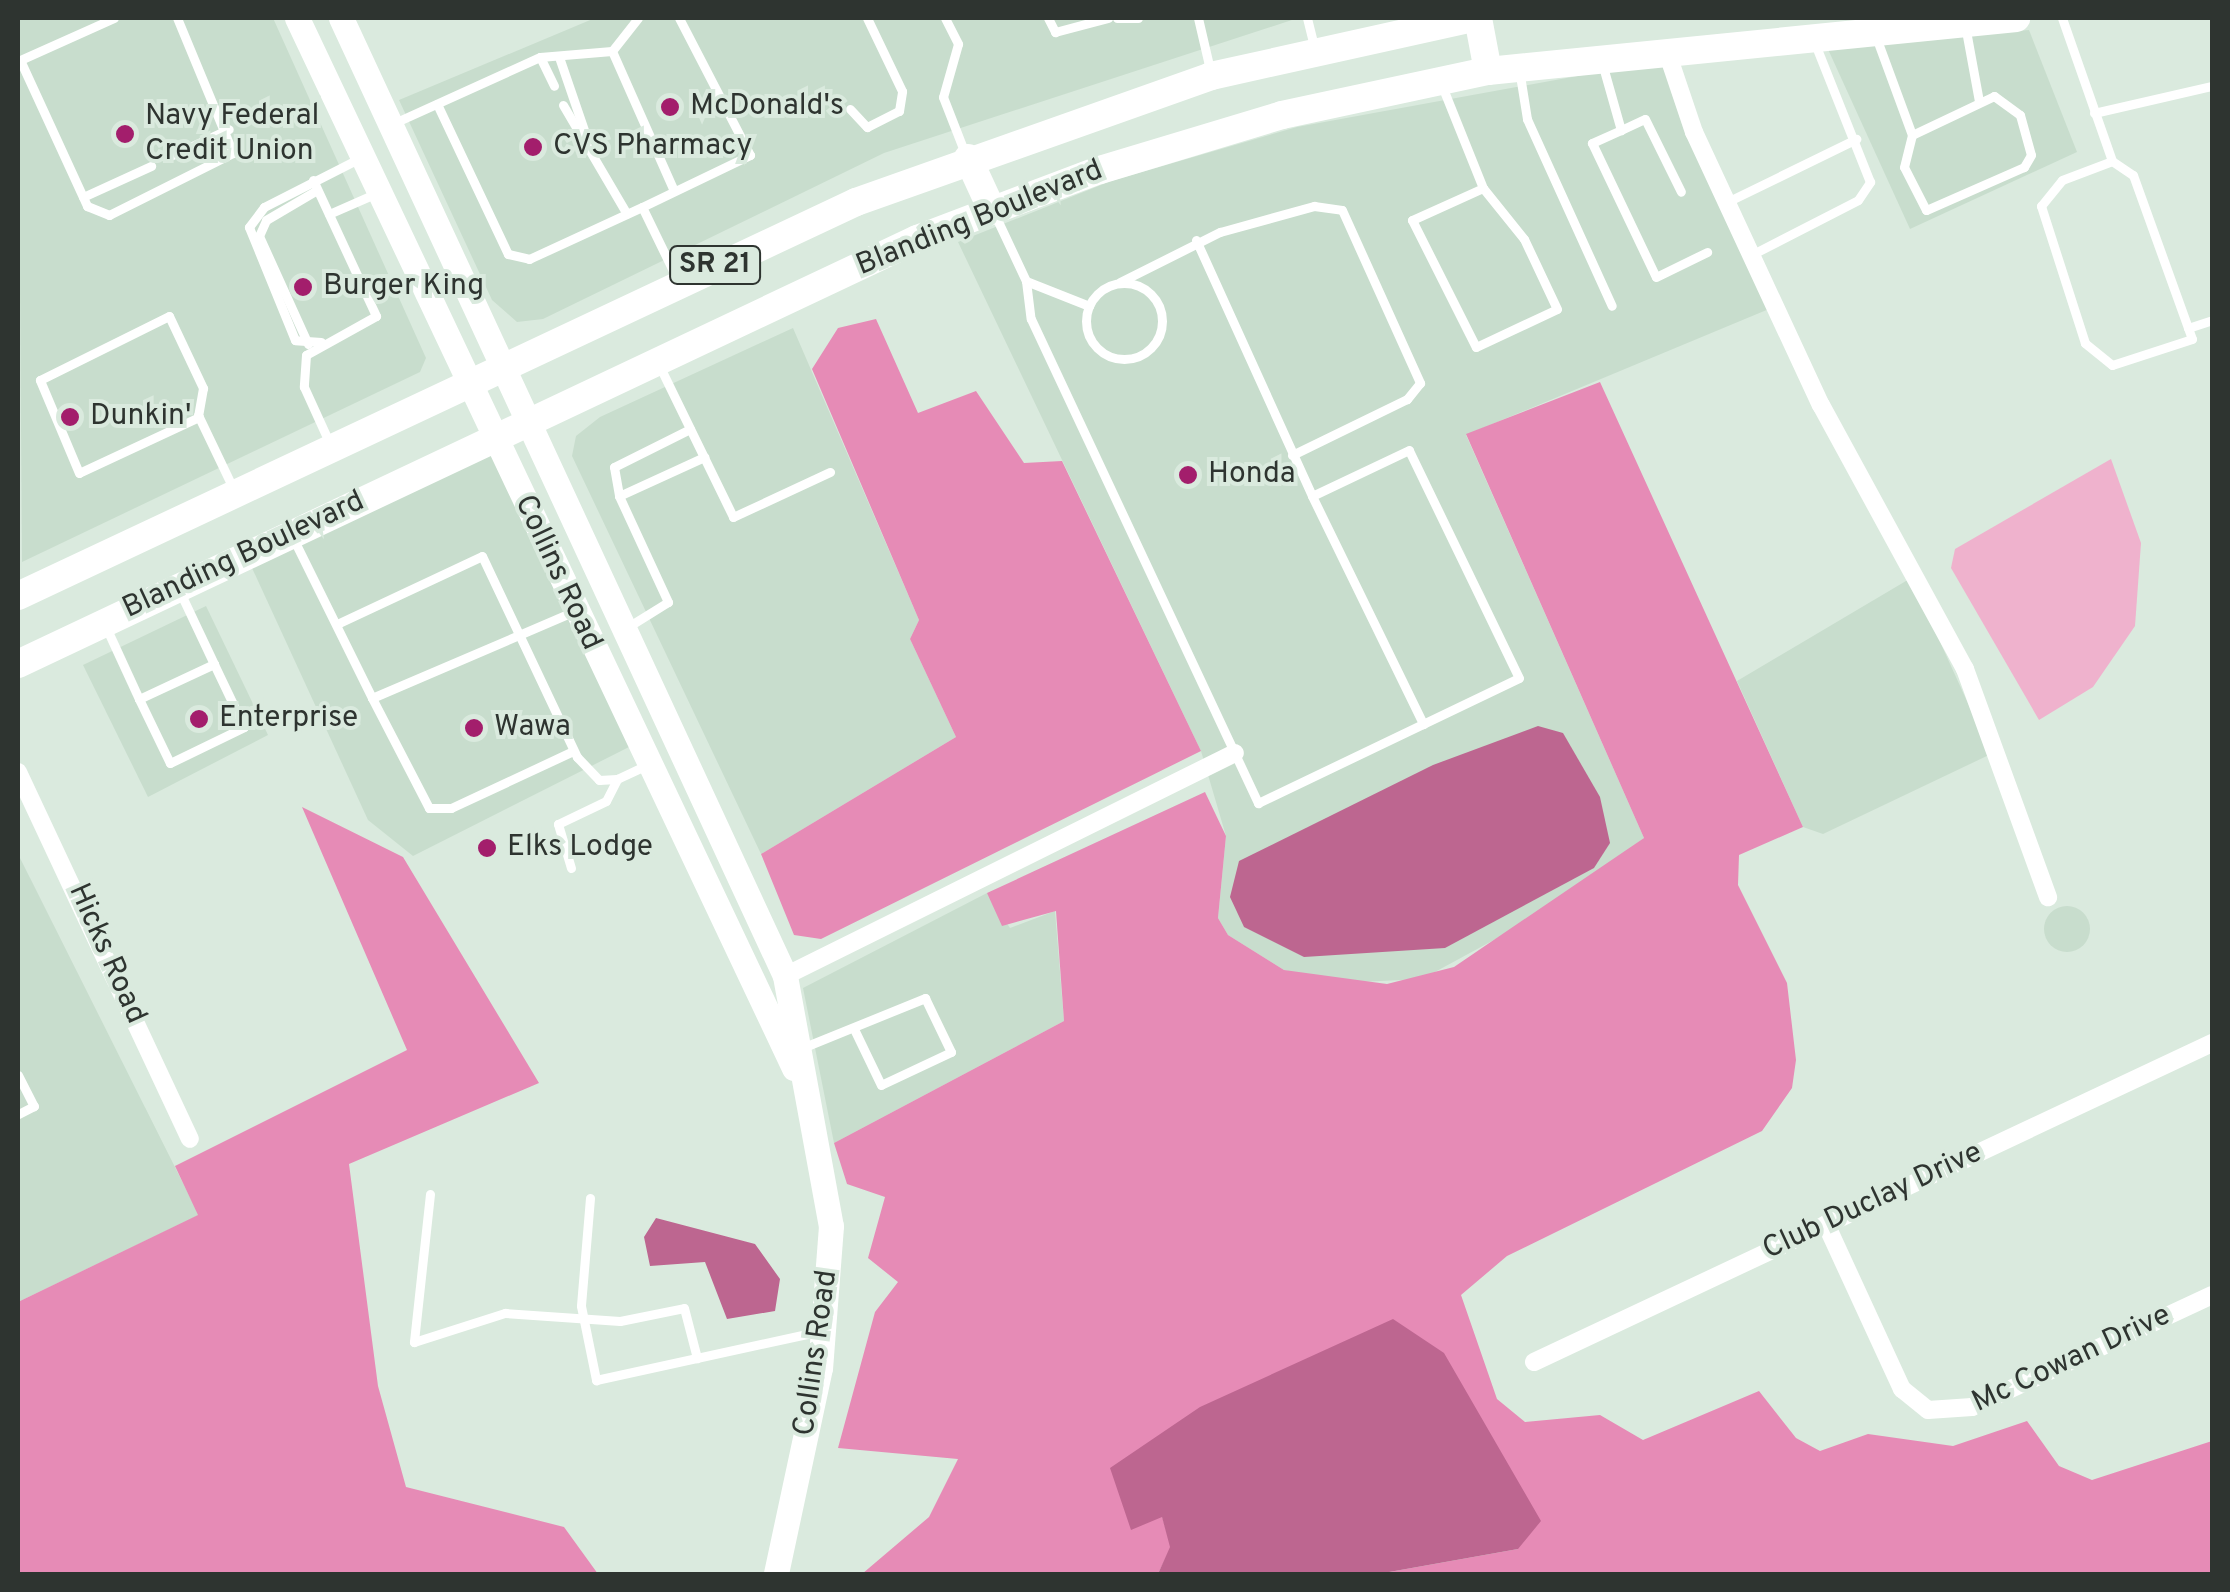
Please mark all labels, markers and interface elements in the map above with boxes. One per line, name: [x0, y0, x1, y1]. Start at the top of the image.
place label: McDonald's: [690, 89, 844, 125]
marker: McDonald's: [659, 96, 681, 118]
place label: Navy Federal Credit Union: [145, 99, 319, 170]
marker: Navy Federal Credit Union: [114, 123, 136, 145]
place label: CVS Pharmacy: [553, 129, 752, 165]
marker: CVS Pharmacy: [522, 136, 544, 158]
street label: Blanding Boulevard: [852, 153, 1108, 285]
road number: SR 21: [668, 242, 762, 288]
place label: Burger King: [323, 269, 484, 305]
marker: Burger King: [292, 276, 314, 298]
place label: Dunkin': [90, 399, 191, 435]
marker: Dunkin': [59, 406, 81, 428]
place label: Honda: [1208, 457, 1296, 493]
marker: Honda: [1177, 464, 1199, 486]
street label: Blanding Boulevard: [117, 484, 371, 628]
street label: Collins Road: [505, 490, 609, 656]
place label: Enterprise: [219, 701, 358, 737]
marker: Enterprise: [188, 708, 210, 730]
place label: Wawa: [494, 710, 571, 746]
marker: Wawa: [463, 717, 485, 739]
place label: Elks Lodge: [507, 830, 653, 866]
marker: Elks Lodge: [476, 837, 498, 859]
street label: Hicks Road: [59, 878, 153, 1030]
street label: Club Duclay Drive: [1758, 1135, 1988, 1269]
street label: Collins Road: [788, 1268, 846, 1438]
street label: Mc Cowan Drive: [1967, 1298, 2177, 1422]

